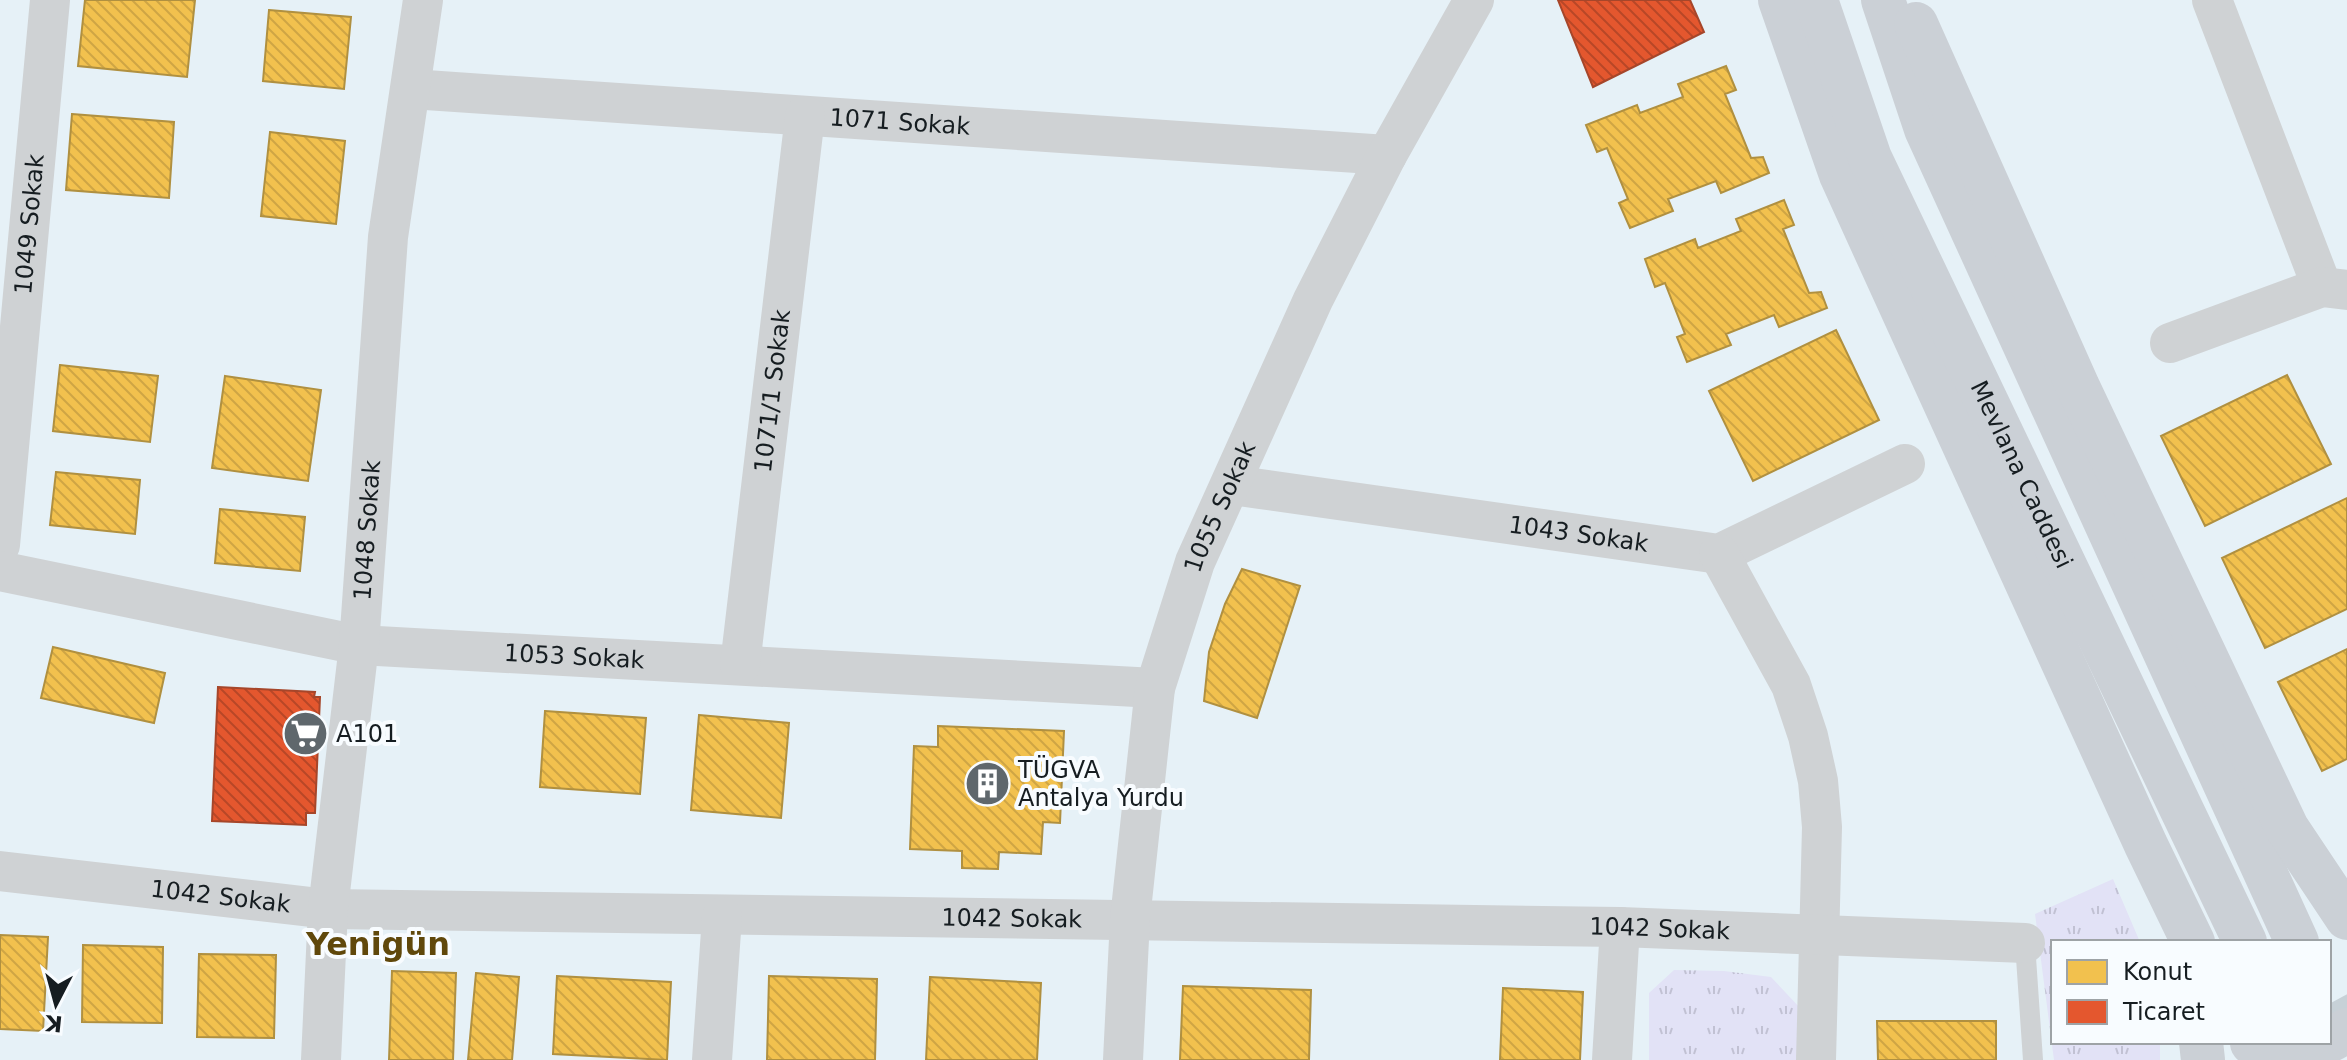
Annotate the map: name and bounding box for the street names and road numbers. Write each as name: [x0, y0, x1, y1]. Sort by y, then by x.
street label: 1071 Sokak: [829, 103, 971, 141]
street label: 1049 Sokak: [9, 153, 50, 296]
street label: 1071/1 Sokak: [749, 308, 796, 474]
street label: Mevlana Caddesi: [1965, 376, 2078, 573]
street label: 1055 Sokak: [1179, 437, 1261, 576]
street label: 1048 Sokak: [348, 459, 386, 601]
street label: 1043 Sokak: [1507, 510, 1650, 558]
street label: 1053 Sokak: [503, 639, 645, 674]
street label: 1042 Sokak: [149, 875, 292, 919]
street label: 1042 Sokak: [941, 904, 1082, 934]
street label: 1042 Sokak: [1589, 913, 1731, 945]

